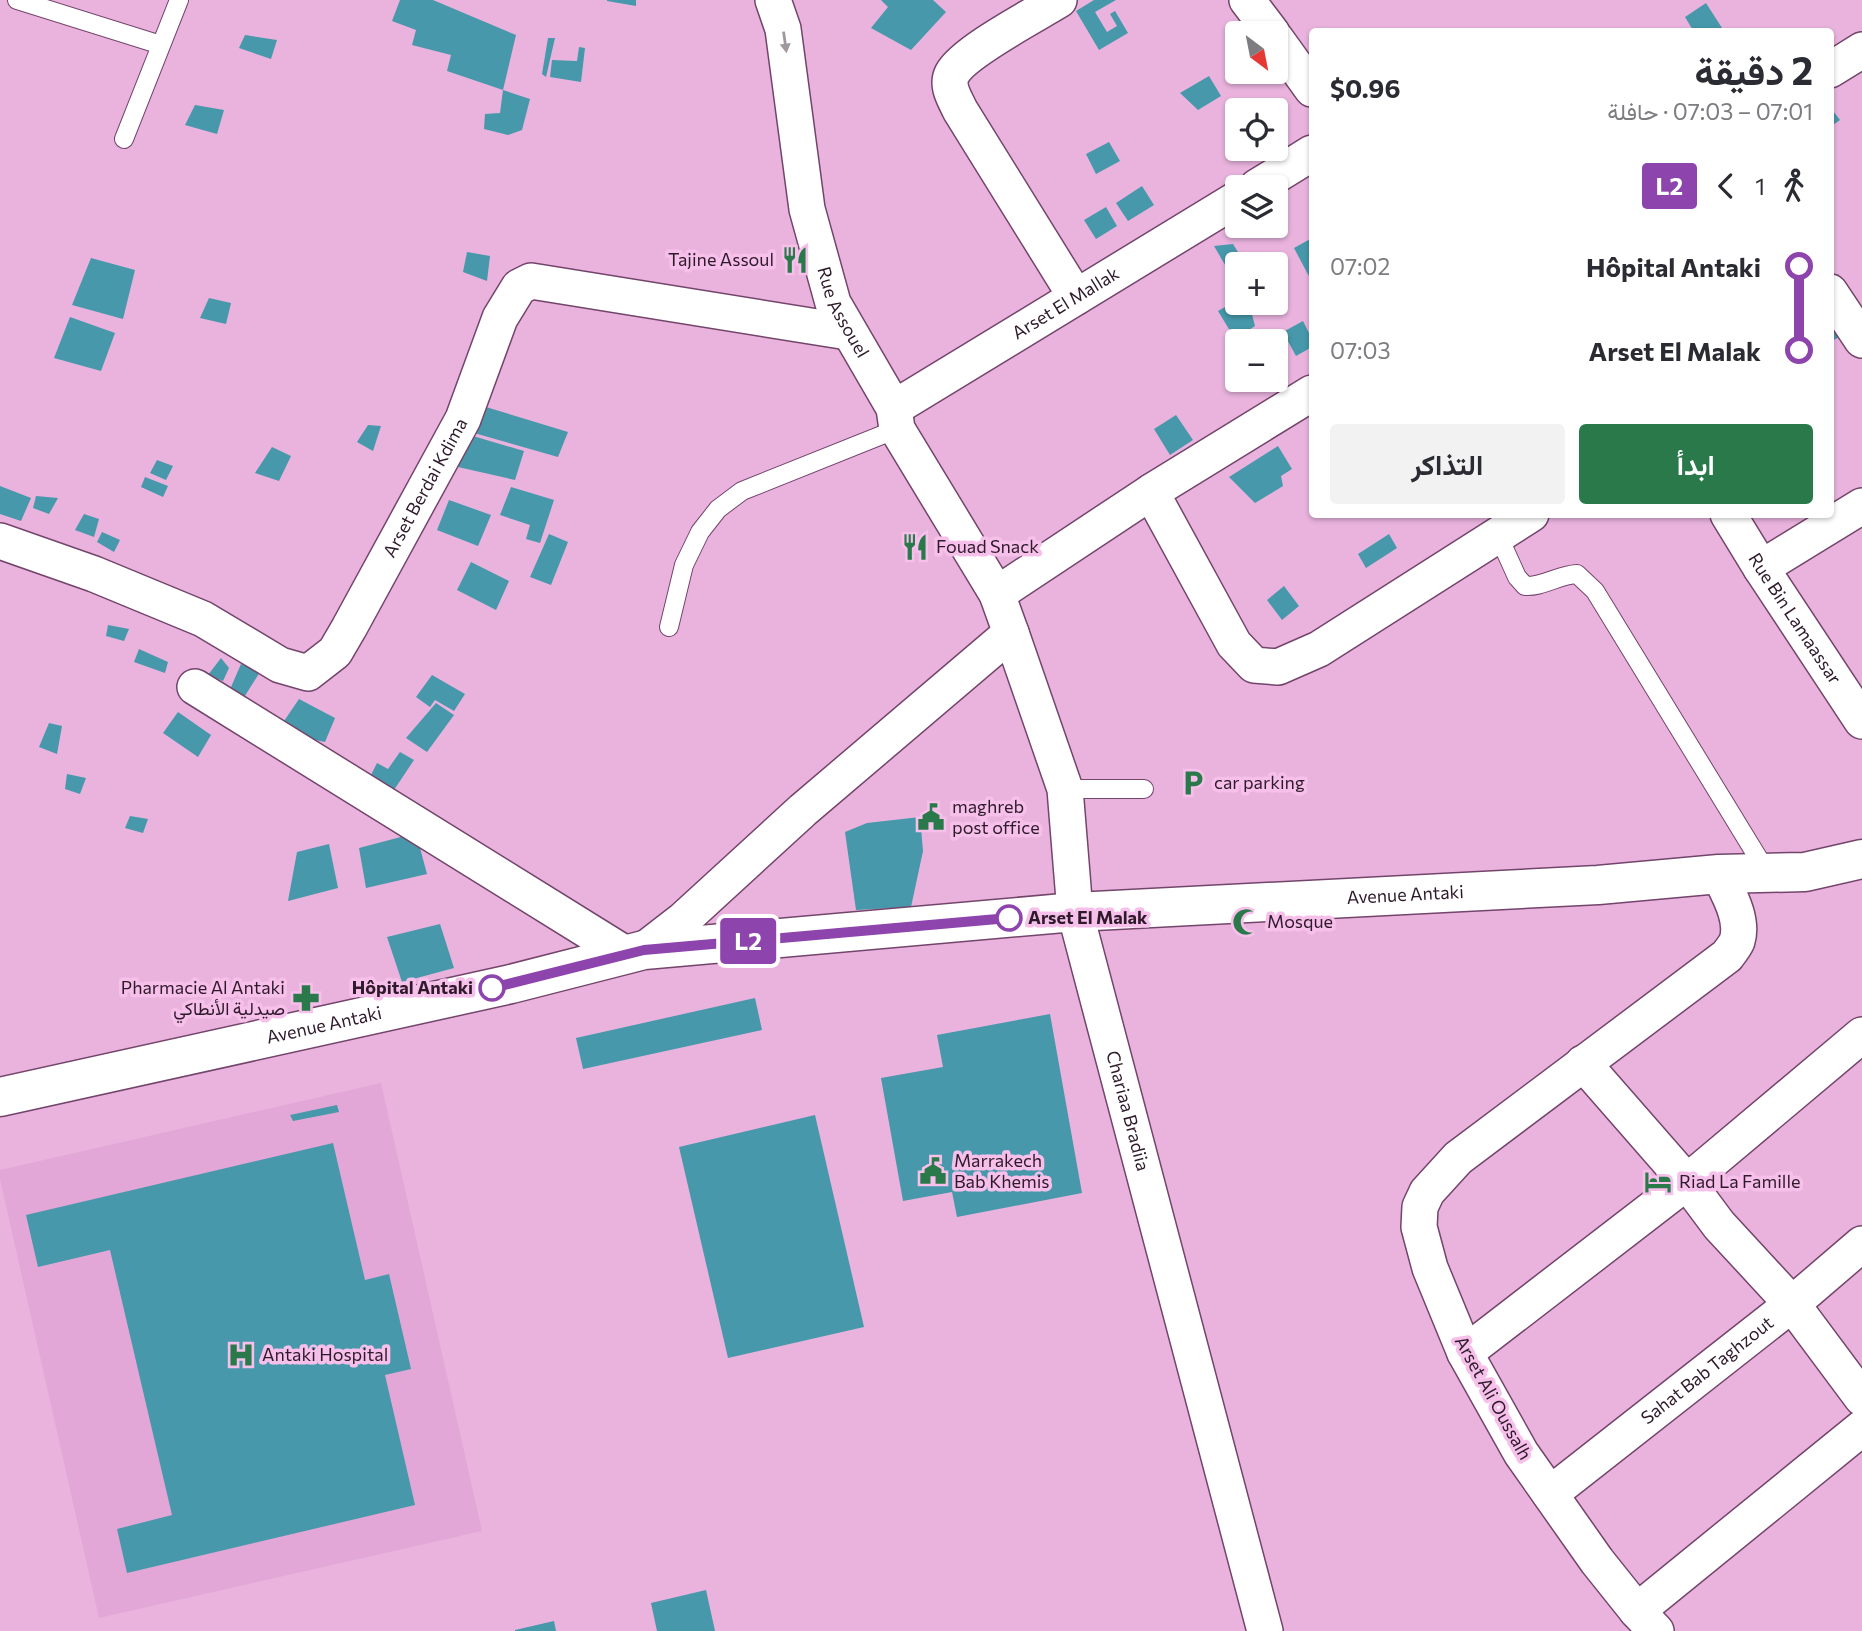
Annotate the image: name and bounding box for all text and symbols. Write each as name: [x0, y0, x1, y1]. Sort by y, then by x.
north arrow: [1225, 21, 1288, 84]
map controls: [1225, 21, 1288, 392]
one-way arrow: [780, 31, 791, 53]
text: 2 دقيقة: [1695, 46, 1813, 93]
text: $0.96: [1330, 72, 1400, 103]
text: 07:01 – 07:03 · حافلة: [1607, 97, 1813, 125]
button: locate: [1225, 98, 1288, 161]
icon: back: [1707, 167, 1745, 205]
icon: walk: [1775, 167, 1813, 205]
text: L2: [1656, 171, 1683, 200]
text: 1: [1755, 172, 1765, 200]
button: layers: [1225, 175, 1288, 238]
restaurant icon: Tajine Assoul: [780, 245, 810, 275]
place label: Tajine Assoul: [668, 248, 774, 270]
text: Hôpital Antaki: [1586, 251, 1761, 282]
button: +: [1225, 252, 1288, 315]
text: 07:02: [1330, 252, 1390, 280]
street label: Arset El Mallak: [1008, 261, 1123, 344]
street label: Rue Assouel: [813, 264, 874, 361]
button: −: [1225, 329, 1288, 392]
text: Arset El Malak: [1589, 335, 1761, 366]
text: 07:03: [1330, 336, 1391, 364]
street label: Arset Berdai Kdima: [378, 414, 471, 561]
button: التذاكر: [1330, 424, 1565, 504]
button: ابدأ: [1579, 424, 1813, 504]
restaurant icon: Fouad Snack: [900, 532, 930, 562]
place label: Fouad Snack: [936, 535, 1039, 557]
street label: Rue Bin Lamaassar: [1744, 549, 1846, 688]
parking icon: car parking: [1178, 768, 1208, 798]
place label: car parking: [1214, 771, 1305, 793]
place label: maghreb post office: [952, 795, 1040, 838]
public building icon: maghreb post office: [916, 802, 946, 832]
street label: Avenue Antaki: [1346, 880, 1464, 908]
marker: Arset El Malak: [996, 905, 1022, 931]
place label: Arset El Malak: [1028, 906, 1148, 928]
mosque icon: Mosque: [1231, 907, 1261, 937]
place label: Mosque: [1267, 910, 1333, 932]
line badge: L2: [716, 918, 780, 964]
text: L2: [734, 926, 762, 955]
marker: Hôpital Antaki: [479, 975, 505, 1001]
place label: Pharmacie Al Antaki صيدلية الأنطاكي: [121, 976, 285, 1024]
place label: Hôpital Antaki: [352, 976, 473, 998]
pharmacy icon: Pharmacie Al Antaki صيدلية الأنطاكي: [291, 983, 321, 1013]
street label: Avenue Antaki: [264, 1001, 384, 1048]
street label: Chariaa Bradiia: [1102, 1048, 1155, 1173]
place label: Marrakech Bab Khemis: [954, 1149, 1050, 1192]
public building icon: Marrakech Bab Khemis: [918, 1156, 948, 1186]
hotel icon: Riad La Famille: [1643, 1167, 1673, 1197]
place label: Riad La Famille: [1679, 1170, 1800, 1192]
street label: Sahat Bab Taghzout: [1636, 1311, 1777, 1428]
street label: Arset Ali Oussalh: [1451, 1332, 1537, 1463]
hospital icon: Antaki Hospital: [226, 1340, 256, 1370]
place label: Antaki Hospital: [262, 1343, 388, 1365]

